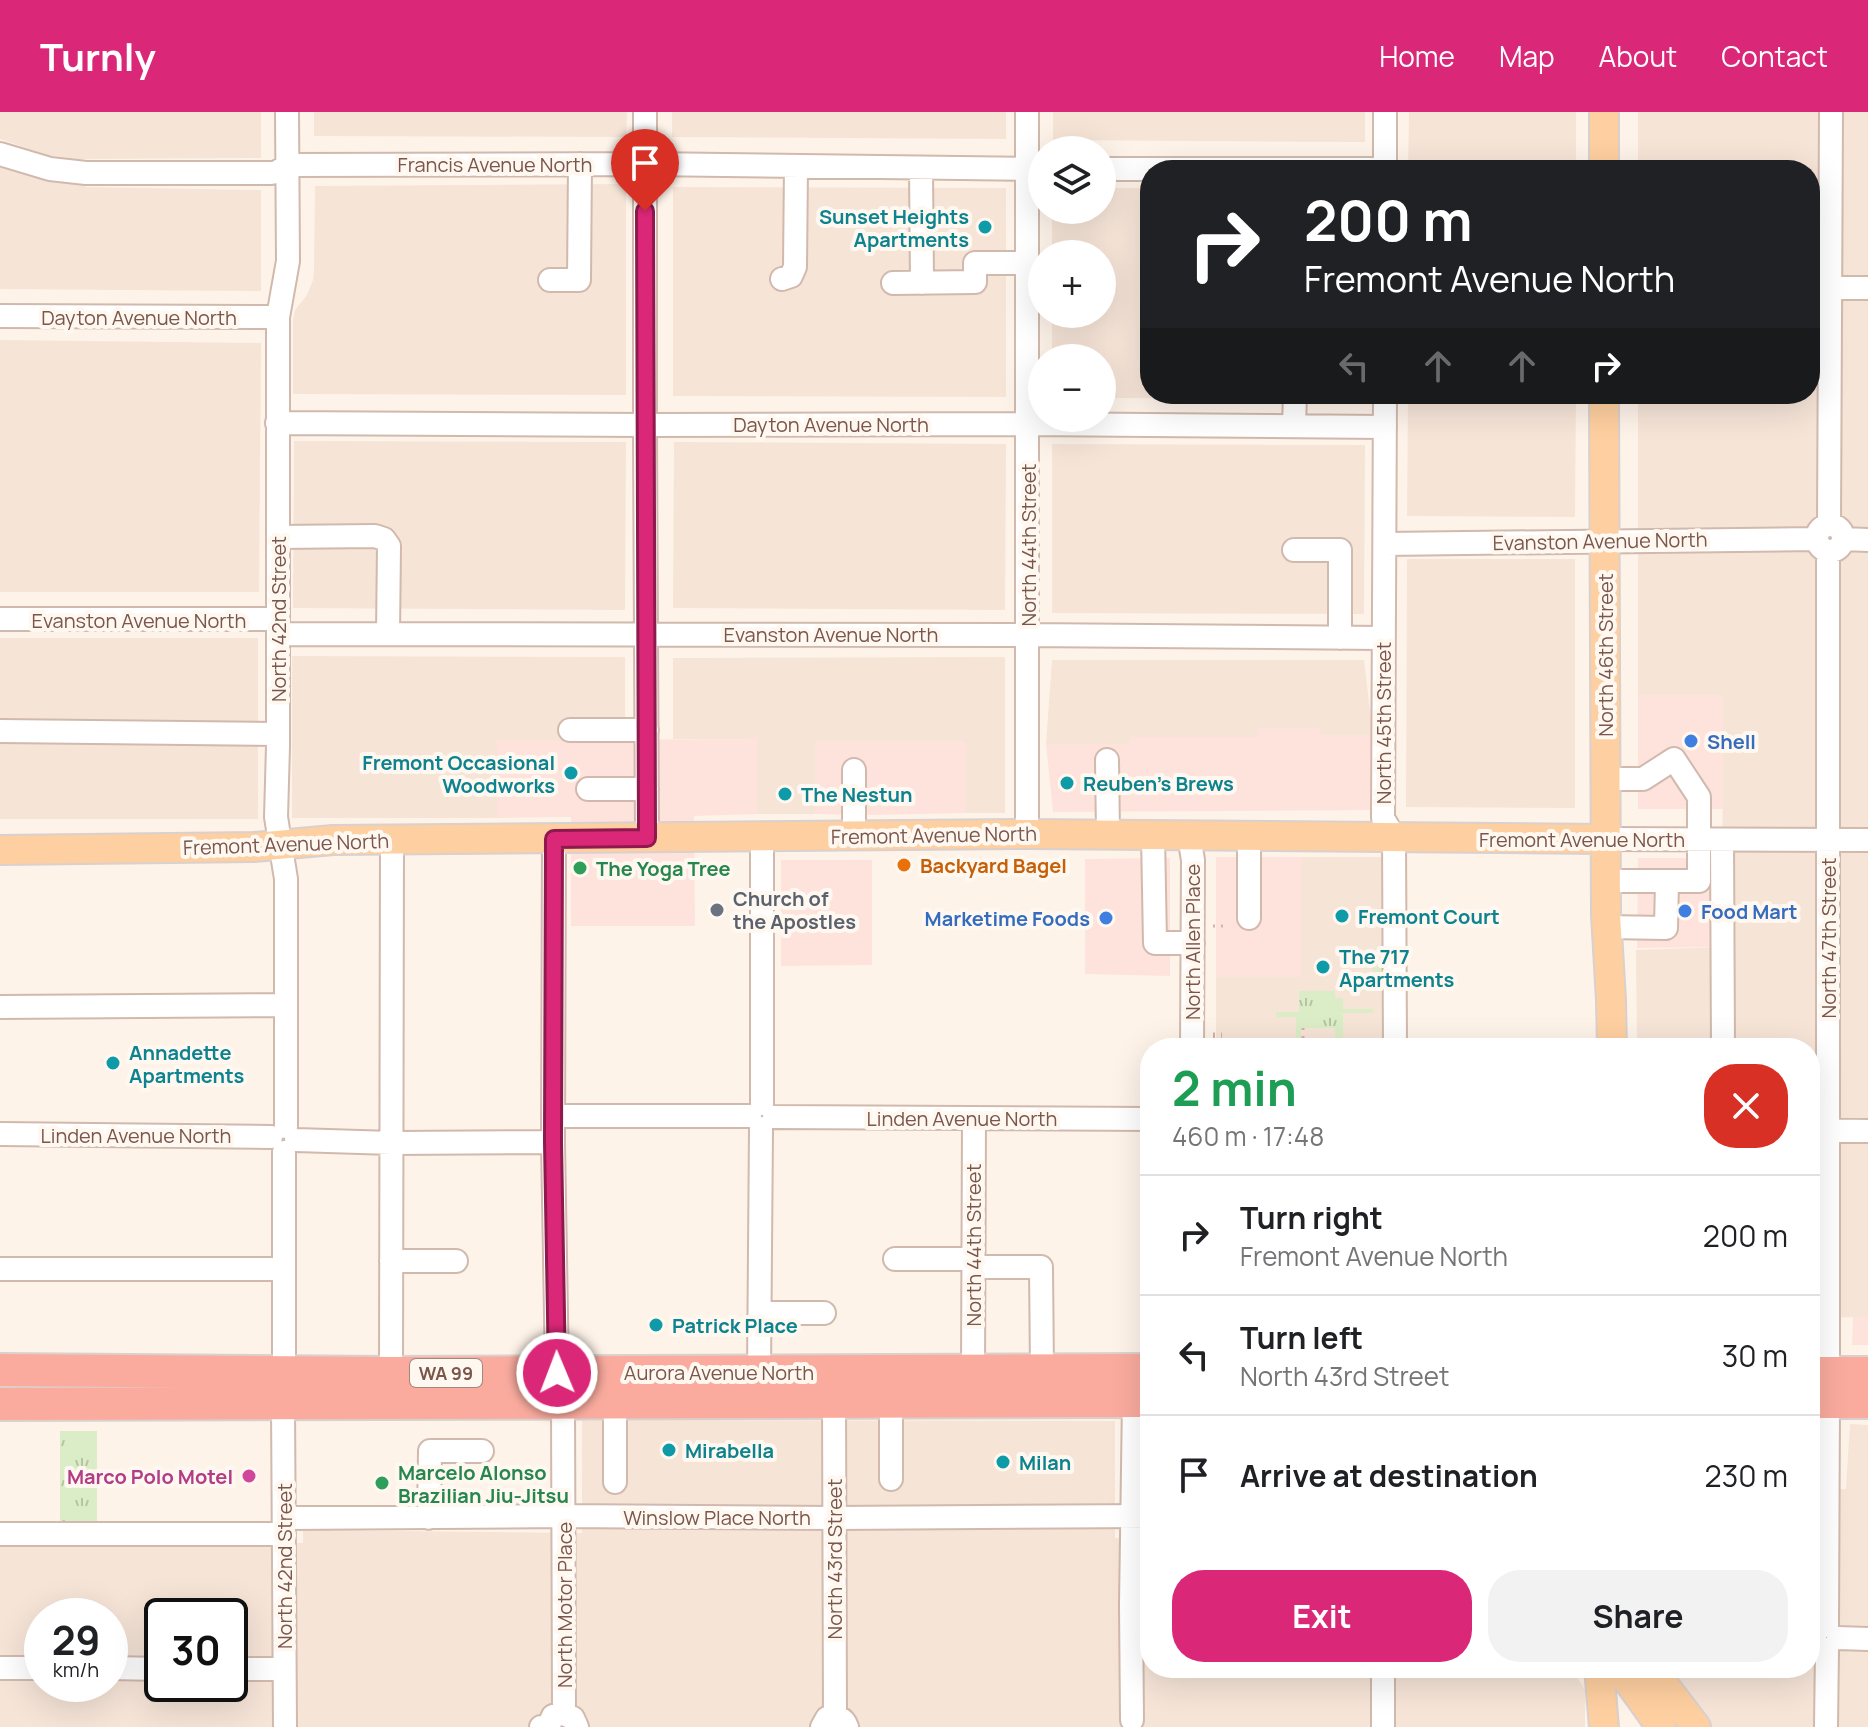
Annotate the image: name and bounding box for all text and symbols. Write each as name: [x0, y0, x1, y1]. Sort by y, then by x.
text: Turnly: [40, 30, 156, 82]
text: Home: [1379, 37, 1455, 75]
text: Map: [1499, 37, 1555, 75]
text: About: [1599, 37, 1677, 75]
text: Contact: [1721, 37, 1828, 75]
pin: [611, 129, 679, 211]
map controls: [1028, 136, 1116, 432]
button: layers: [1028, 136, 1116, 224]
icon: arrive: [623, 141, 667, 185]
street label: Francis Avenue North: [398, 151, 592, 178]
text: 200 m: [1304, 181, 1473, 258]
icon: right: [1172, 192, 1276, 296]
place label: Sunset Heights Apartments: [819, 203, 969, 253]
marker: Sunset Heights Apartments: [976, 218, 994, 236]
button: +: [1028, 240, 1116, 328]
text: Fremont Avenue North: [1304, 254, 1675, 303]
street label: Dayton Avenue North: [41, 304, 237, 331]
button: −: [1028, 344, 1116, 432]
icon: left: [1332, 344, 1376, 388]
icon: ahead: [1416, 344, 1460, 388]
icon: ahead: [1500, 344, 1544, 388]
icon: right: [1584, 344, 1628, 388]
street label: Dayton Avenue North: [733, 411, 929, 438]
street label: North 44th Street: [1015, 463, 1042, 627]
street label: Evanston Avenue North: [1492, 526, 1708, 556]
street label: North 42nd Street: [265, 536, 292, 702]
street label: North 46th Street: [1592, 573, 1619, 737]
street label: Evanston Avenue North: [32, 607, 246, 634]
street label: Evanston Avenue North: [724, 621, 938, 648]
street label: North 45th Street: [1370, 642, 1397, 804]
place label: Shell: [1707, 728, 1756, 755]
marker: Shell: [1682, 732, 1700, 750]
place label: Fremont Occasional Woodworks: [362, 749, 555, 799]
marker: Fremont Occasional Woodworks: [562, 764, 580, 782]
place label: Reuben’s Brews: [1083, 770, 1234, 797]
marker: Reuben’s Brews: [1058, 774, 1076, 792]
place label: The Nestun: [801, 781, 913, 808]
marker: The Nestun: [776, 785, 794, 803]
street label: Fremont Avenue North: [831, 820, 1037, 850]
street label: Fremont Avenue North: [1479, 826, 1685, 853]
street label: Fremont Avenue North: [182, 827, 390, 861]
place label: Backyard Bagel: [920, 852, 1067, 879]
place label: The Yoga Tree: [596, 855, 731, 882]
marker: Backyard Bagel: [895, 856, 913, 874]
street label: North 47th Street: [1815, 857, 1842, 1019]
marker: The Yoga Tree: [571, 859, 589, 877]
street label: North Allen Place: [1179, 864, 1206, 1020]
place label: Church of the Apostles: [733, 885, 856, 935]
place label: Food Mart: [1701, 898, 1798, 925]
marker: Church of the Apostles: [708, 901, 726, 919]
marker: Food Mart: [1676, 902, 1694, 920]
place label: Fremont Court: [1358, 903, 1500, 930]
place label: Marketime Foods: [925, 905, 1090, 932]
marker: Fremont Court: [1333, 907, 1351, 925]
marker: Marketime Foods: [1097, 909, 1115, 927]
place label: The 717 Apartments: [1339, 943, 1455, 993]
marker: The 717 Apartments: [1314, 958, 1332, 976]
place label: Annadette Apartments: [129, 1039, 245, 1089]
marker: Annadette Apartments: [104, 1054, 122, 1072]
text: 2 min: [1172, 1055, 1297, 1120]
button: close: [1704, 1064, 1788, 1148]
street label: Linden Avenue North: [867, 1105, 1057, 1132]
text: 460 m · 17:48: [1172, 1118, 1324, 1154]
street label: Linden Avenue North: [41, 1122, 231, 1149]
street label: North 44th Street: [960, 1163, 987, 1327]
text: Turn right: [1240, 1197, 1383, 1238]
icon: right: [1172, 1213, 1216, 1257]
text: 200 m: [1703, 1215, 1788, 1256]
text: Fremont Avenue North: [1240, 1238, 1508, 1274]
place label: Patrick Place: [672, 1312, 798, 1339]
marker: Patrick Place: [647, 1316, 665, 1334]
text: Turn left: [1240, 1317, 1363, 1358]
position arrow: [515, 1331, 599, 1415]
icon: left: [1172, 1333, 1216, 1377]
text: 30 m: [1722, 1335, 1788, 1376]
text: North 43rd Street: [1240, 1358, 1449, 1394]
road number: WA 99: [410, 1359, 482, 1387]
street label: Aurora Avenue North: [624, 1359, 814, 1386]
place label: Mirabella: [685, 1437, 774, 1464]
marker: Mirabella: [660, 1441, 678, 1459]
place label: Milan: [1019, 1449, 1071, 1476]
marker: Milan: [994, 1453, 1012, 1471]
icon: arrive: [1172, 1453, 1216, 1497]
text: Arrive at destination: [1240, 1455, 1538, 1496]
text: 230 m: [1705, 1455, 1788, 1496]
place label: Marcelo Alonso Brazilian Jiu-Jitsu: [398, 1459, 569, 1509]
place label: Marco Polo Motel: [67, 1463, 233, 1490]
marker: Marco Polo Motel: [240, 1467, 258, 1485]
marker: Marcelo Alonso Brazilian Jiu-Jitsu: [373, 1474, 391, 1492]
street label: North 43rd Street: [821, 1478, 848, 1640]
street label: North 42nd Street: [271, 1483, 298, 1649]
street label: Winslow Place North: [623, 1504, 811, 1531]
street label: North Motor Place: [551, 1522, 578, 1688]
button: Exit: [1172, 1570, 1472, 1662]
button: Share: [1488, 1570, 1788, 1662]
speed limit sign: 30: [144, 1598, 248, 1702]
text: 29: [52, 1612, 100, 1667]
text: km/h: [53, 1656, 99, 1683]

